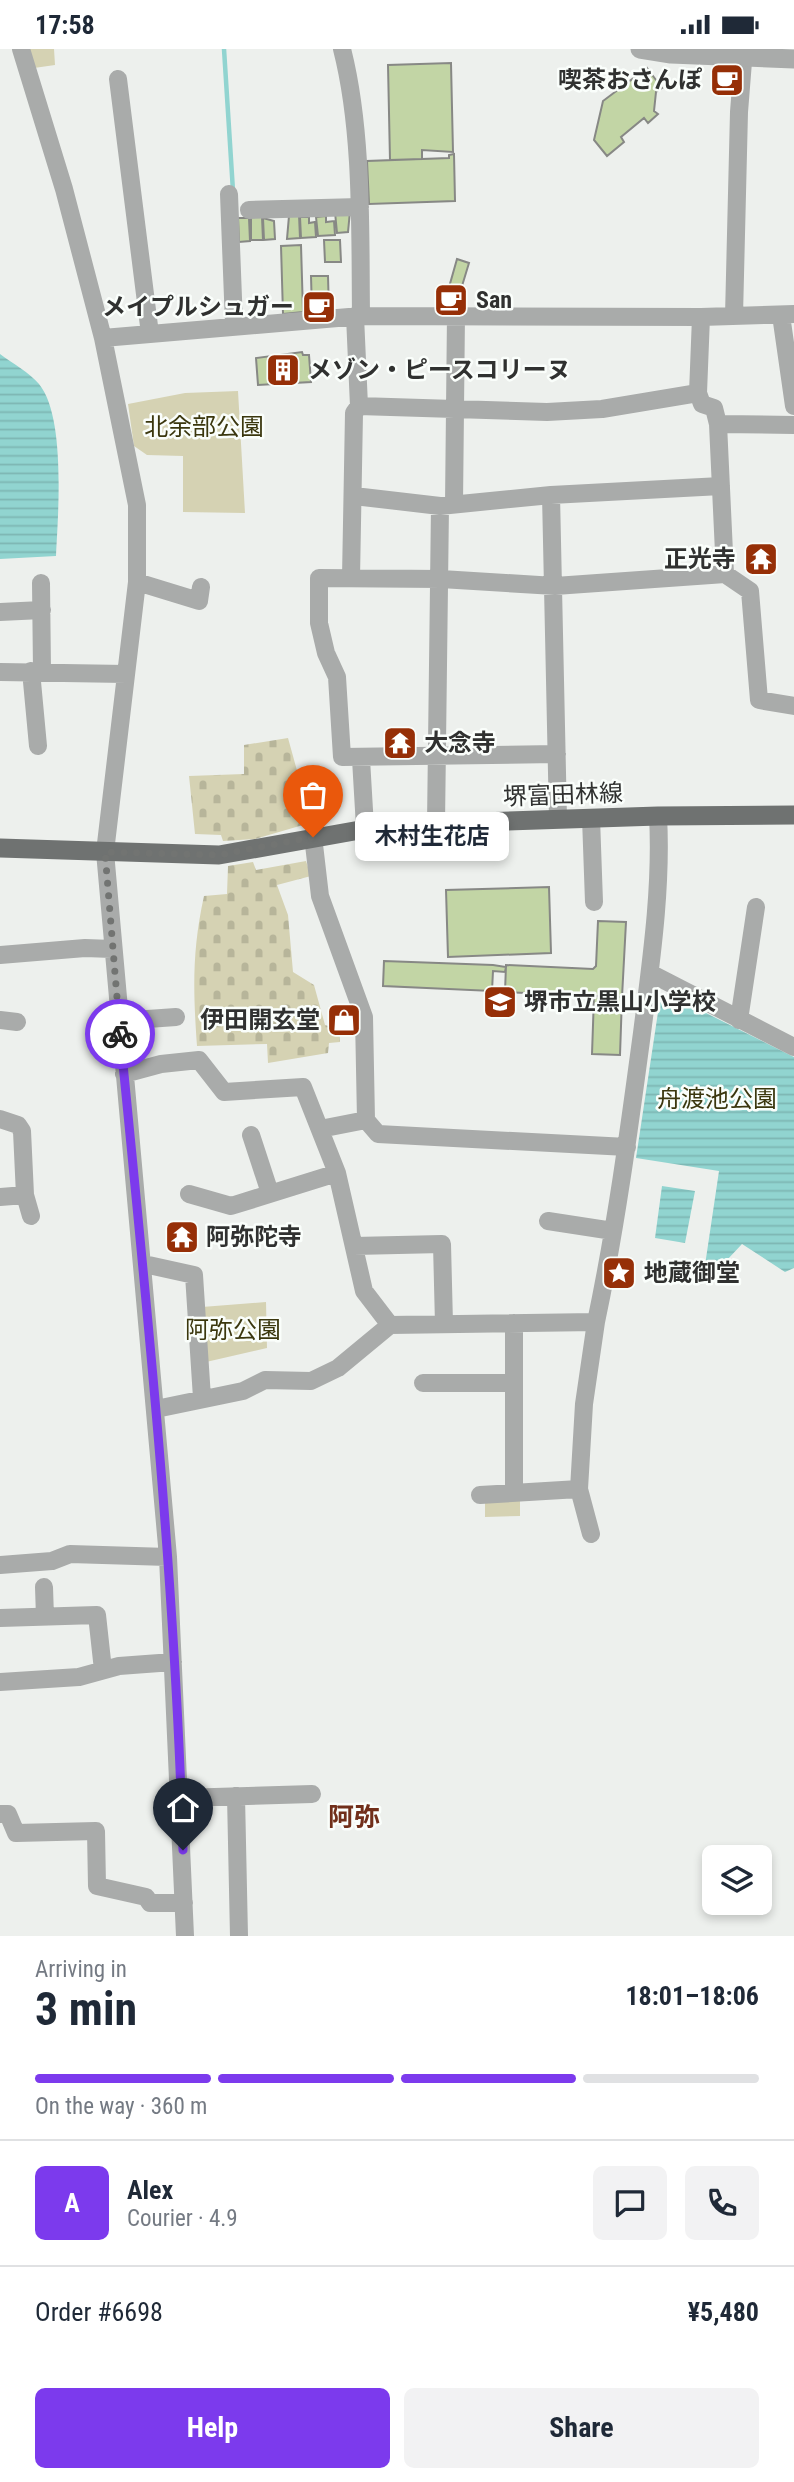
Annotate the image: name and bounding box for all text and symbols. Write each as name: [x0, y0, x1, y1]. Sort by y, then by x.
text: 17:58: [35, 10, 95, 40]
cafe icon: 喫茶おさんぽ: [708, 61, 746, 99]
place label: 喫茶おさんぽ: [558, 66, 703, 94]
cafe icon: San: [432, 281, 470, 319]
place label: San: [476, 286, 512, 314]
cafe icon: メイプルシュガー: [300, 288, 338, 326]
place label: メイプルシュガー: [102, 293, 294, 321]
building icon: メゾン・ピースコリーヌ: [264, 351, 302, 389]
place label: メゾン・ピースコリーヌ: [308, 356, 571, 384]
park label: 北余部公園: [144, 413, 264, 441]
temple icon: 正光寺: [742, 540, 780, 578]
place label: 正光寺: [664, 545, 736, 573]
temple icon: 大念寺: [381, 724, 419, 762]
place label: 大念寺: [424, 729, 496, 757]
pin: [283, 765, 343, 837]
icon: bag: [294, 776, 332, 814]
street label: 堺富田林線: [503, 779, 623, 811]
callout: 木村生花店: [355, 813, 509, 861]
text: 木村生花店: [375, 823, 490, 850]
school or university icon: 堺市立黒山小学校: [481, 983, 519, 1021]
place label: 堺市立黒山小学校: [524, 988, 716, 1016]
courier: [85, 999, 155, 1069]
shop icon: 伊田開玄堂: [325, 1001, 363, 1039]
place label: 伊田開玄堂: [200, 1006, 320, 1034]
icon: bike: [101, 1015, 139, 1053]
park label: 舟渡池公園: [657, 1085, 777, 1113]
temple icon: 阿弥陀寺: [163, 1218, 201, 1256]
place label: 阿弥陀寺: [206, 1223, 302, 1251]
place icon: 地蔵御堂: [600, 1254, 638, 1292]
place label: 地蔵御堂: [644, 1259, 740, 1287]
park label: 阿弥公園: [185, 1316, 281, 1344]
pin: [153, 1778, 213, 1850]
icon: home: [164, 1789, 202, 1827]
district label: 阿弥: [328, 1802, 380, 1832]
map controls: [702, 1845, 772, 1915]
button: layers: [702, 1845, 772, 1915]
text: Arriving in: [35, 1956, 127, 1983]
text: 18:01–18:06: [625, 1981, 759, 2011]
text: 3 min: [35, 1982, 137, 2036]
text: On the way · 360 m: [35, 2093, 207, 2120]
button: chat: [593, 2166, 667, 2240]
button: phone: [685, 2166, 759, 2240]
text: Alex: [127, 2175, 173, 2205]
text: A: [64, 2188, 80, 2218]
text: Courier · 4.9: [127, 2205, 238, 2232]
text: Order #6698: [35, 2297, 163, 2327]
text: ¥5,480: [688, 2297, 759, 2327]
button: Help: [35, 2388, 390, 2468]
button: Share: [404, 2388, 759, 2468]

